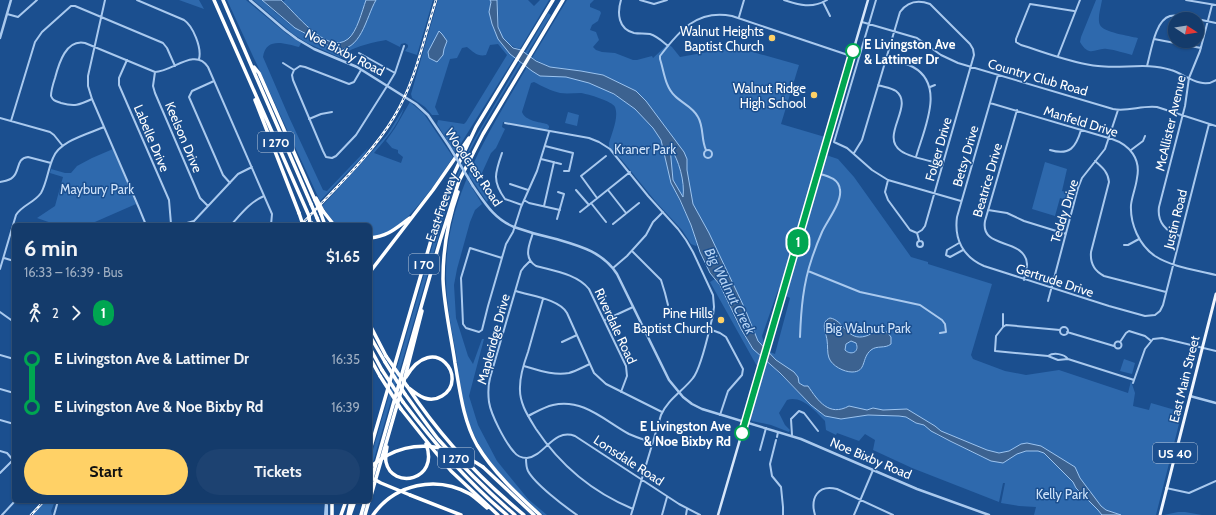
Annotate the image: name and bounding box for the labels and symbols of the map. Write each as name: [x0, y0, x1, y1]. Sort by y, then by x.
north arrow: [1168, 12, 1204, 48]
place label: Walnut Heights Baptist Church: [680, 23, 765, 54]
street label: Noe Bixby Road: [303, 25, 387, 79]
marker: Walnut Heights Baptist Church: [767, 33, 777, 43]
place label: E Livingston Ave & Lattimer Dr: [864, 36, 956, 67]
marker: E Livingston Ave & Lattimer Dr: [845, 43, 861, 59]
street label: Country Club Road: [986, 55, 1090, 99]
street label: McAllister Avenue: [1151, 73, 1189, 172]
place label: Walnut Ridge High School: [733, 80, 806, 111]
marker: Walnut Ridge High School: [809, 90, 819, 100]
street label: Keelson Drive: [162, 99, 206, 175]
street label: Labelle Drive: [131, 102, 173, 174]
street label: Manfeld Drive: [1042, 102, 1121, 140]
street label: Folger Drive: [921, 115, 955, 183]
street label: Betsy Drive: [949, 123, 981, 188]
street label: Woodcrest Road: [442, 125, 506, 209]
road number: I 270: [258, 132, 294, 152]
park label: Kraner Park: [614, 141, 676, 157]
street label: Beatrice Drive: [969, 141, 1005, 219]
street label: East Freeway: [422, 170, 460, 243]
street label: Teddy Drive: [1047, 177, 1081, 245]
park label: Maybury Park: [60, 181, 134, 197]
street label: Justin Road: [1160, 188, 1190, 251]
line badge: 1: [785, 229, 811, 255]
water label: Big Walnut Creek: [700, 245, 760, 338]
road number: I 70: [409, 254, 439, 274]
street label: Gertrude Drive: [1014, 260, 1096, 300]
street label: Riverdale Road: [592, 286, 640, 366]
street label: Mapleridge Drive: [473, 292, 513, 386]
place label: Pine Hills Baptist Church: [633, 305, 714, 336]
marker: Pine Hills Baptist Church: [716, 315, 726, 325]
park label: Big Walnut Park: [825, 320, 911, 336]
street label: East Main Street: [1165, 333, 1203, 424]
place label: E Livingston Ave & Noe Bixby Rd: [640, 418, 731, 449]
marker: E Livingston Ave & Noe Bixby Rd: [734, 425, 750, 441]
street label: Lonsdale Road: [591, 431, 667, 489]
street label: Noe Bixby Road: [828, 434, 914, 482]
road number: US 40: [1153, 443, 1197, 463]
road number: I 270: [438, 448, 474, 468]
park label: Kelly Park: [1036, 486, 1088, 502]

